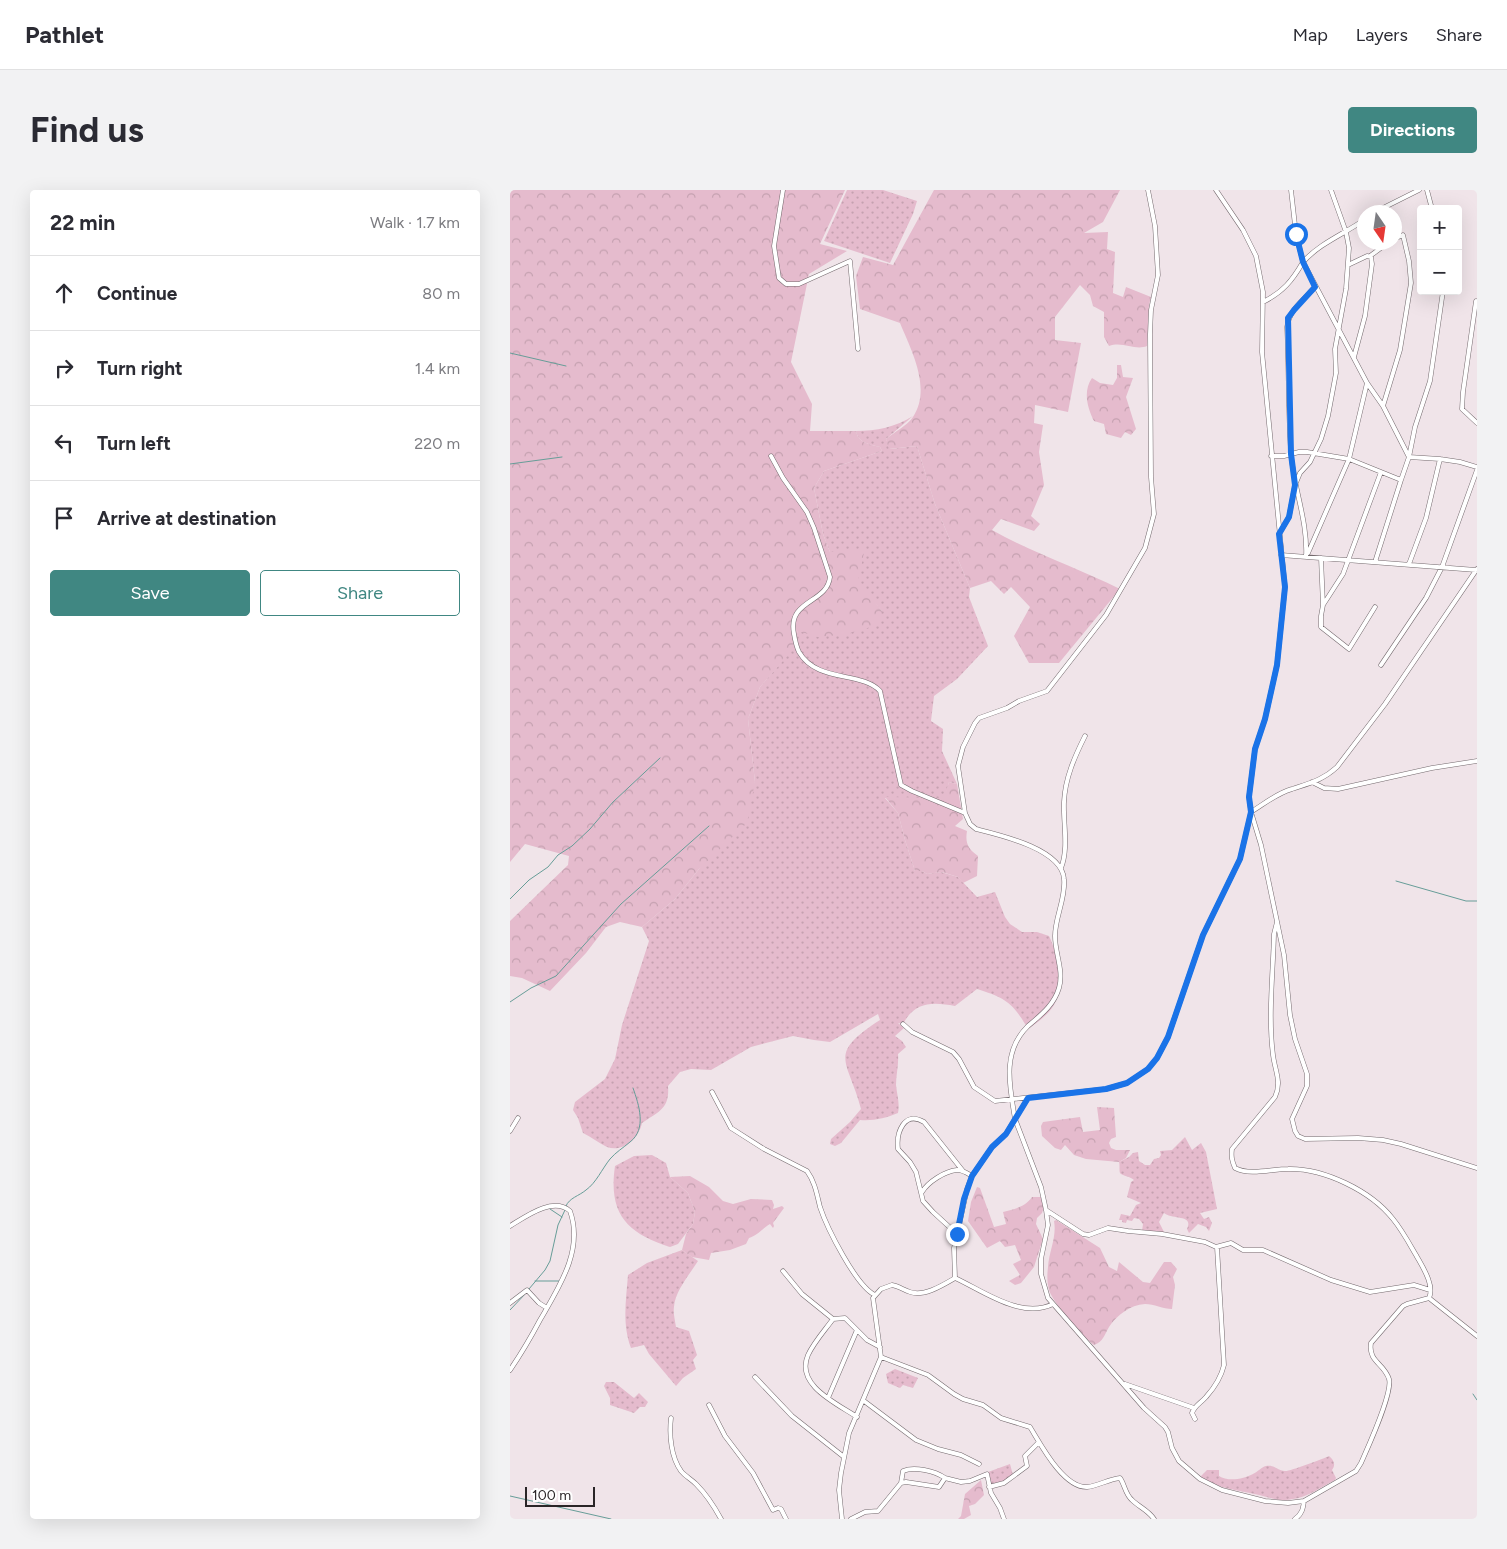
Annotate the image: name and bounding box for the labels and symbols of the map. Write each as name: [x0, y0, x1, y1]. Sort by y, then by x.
north arrow: [1357, 205, 1402, 250]
route start: [1285, 223, 1308, 246]
route end: [946, 1223, 969, 1246]
scale bar: [525, 1484, 595, 1507]

